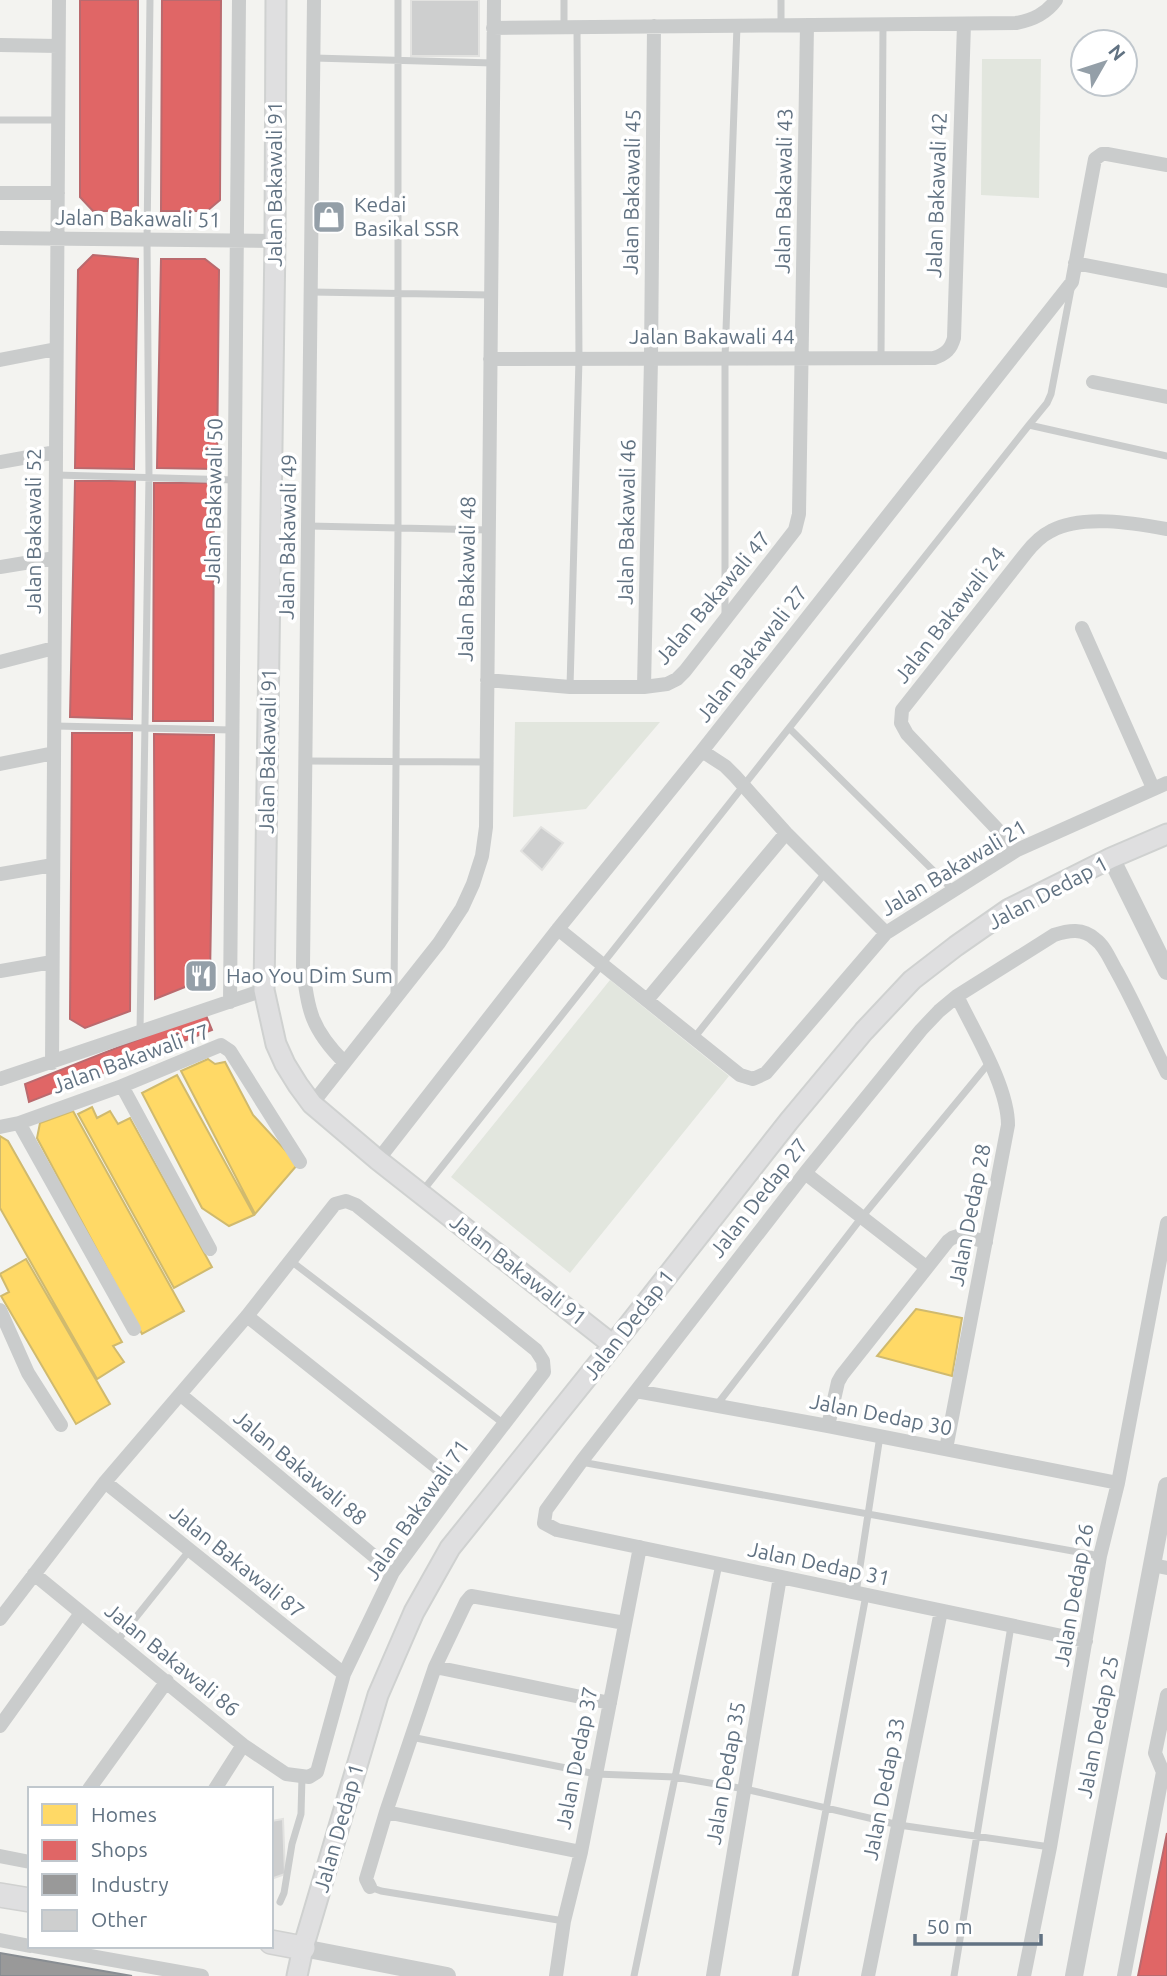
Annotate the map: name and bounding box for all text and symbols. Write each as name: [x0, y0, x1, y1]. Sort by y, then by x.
north arrow: [1069, 28, 1139, 98]
text: N: [1104, 40, 1130, 65]
street label: Jalan Bakawali 91: [262, 101, 286, 267]
street label: Jalan Bakawali 43: [770, 108, 796, 274]
street label: Jalan Bakawali 45: [618, 109, 644, 275]
street label: Jalan Bakawali 42: [921, 112, 951, 278]
place label: Kedai Basikal SSR: [354, 192, 459, 240]
shop icon: Kedai Basikal SSR: [310, 198, 348, 236]
street label: Jalan Bakawali 51: [55, 205, 221, 231]
street label: Jalan Bakawali 44: [629, 324, 795, 348]
street label: Jalan Bakawali 50: [200, 418, 226, 584]
street label: Jalan Bakawali 46: [613, 439, 639, 605]
street label: Jalan Bakawali 52: [21, 448, 45, 614]
street label: Jalan Bakawali 49: [274, 454, 300, 620]
street label: Jalan Bakawali 48: [453, 496, 479, 662]
street label: Jalan Bakawali 47: [650, 526, 775, 669]
street label: Jalan Bakawali 24: [889, 542, 1010, 687]
street label: Jalan Bakawali 27: [691, 581, 812, 726]
street label: Jalan Bakawali 91: [254, 668, 280, 834]
street label: Jalan Bakawali 21: [876, 814, 1031, 920]
street label: Jalan Dedap 1: [983, 850, 1112, 934]
restaurant icon: Hao You Dim Sum: [182, 957, 220, 995]
place label: Hao You Dim Sum: [226, 963, 393, 987]
street label: Jalan Bakawali 77: [49, 1018, 213, 1098]
street label: Jalan Dedap 27: [704, 1133, 812, 1262]
street label: Jalan Dedap 28: [943, 1142, 995, 1288]
street label: Jalan Bakawali 91: [446, 1209, 591, 1330]
street label: Jalan Dedap 1: [578, 1265, 679, 1384]
street label: Jalan Dedap 30: [808, 1388, 954, 1440]
street label: Jalan Bakawali 88: [229, 1405, 372, 1530]
street label: Jalan Bakawali 71: [359, 1435, 474, 1584]
street label: Jalan Bakawali 87: [166, 1500, 310, 1623]
street label: Jalan Dedap 26: [1049, 1522, 1097, 1668]
street label: Jalan Dedap 31: [746, 1536, 892, 1590]
street label: Jalan Bakawali 86: [101, 1598, 245, 1721]
street label: Jalan Dedap 25: [1071, 1654, 1123, 1800]
street label: Jalan Dedap 37: [550, 1685, 602, 1831]
street label: Jalan Dedap 35: [701, 1700, 749, 1846]
street label: Jalan Dedap 33: [857, 1716, 909, 1862]
street label: Jalan Dedap 1: [308, 1761, 368, 1895]
legend: [28, 1787, 273, 1948]
text: Homes: [91, 1802, 157, 1826]
text: Shops: [91, 1837, 148, 1861]
text: Industry: [91, 1872, 169, 1896]
scale bar: [915, 1902, 1041, 1946]
text: Other: [91, 1907, 147, 1931]
text: 50 m: [926, 1914, 973, 1938]

